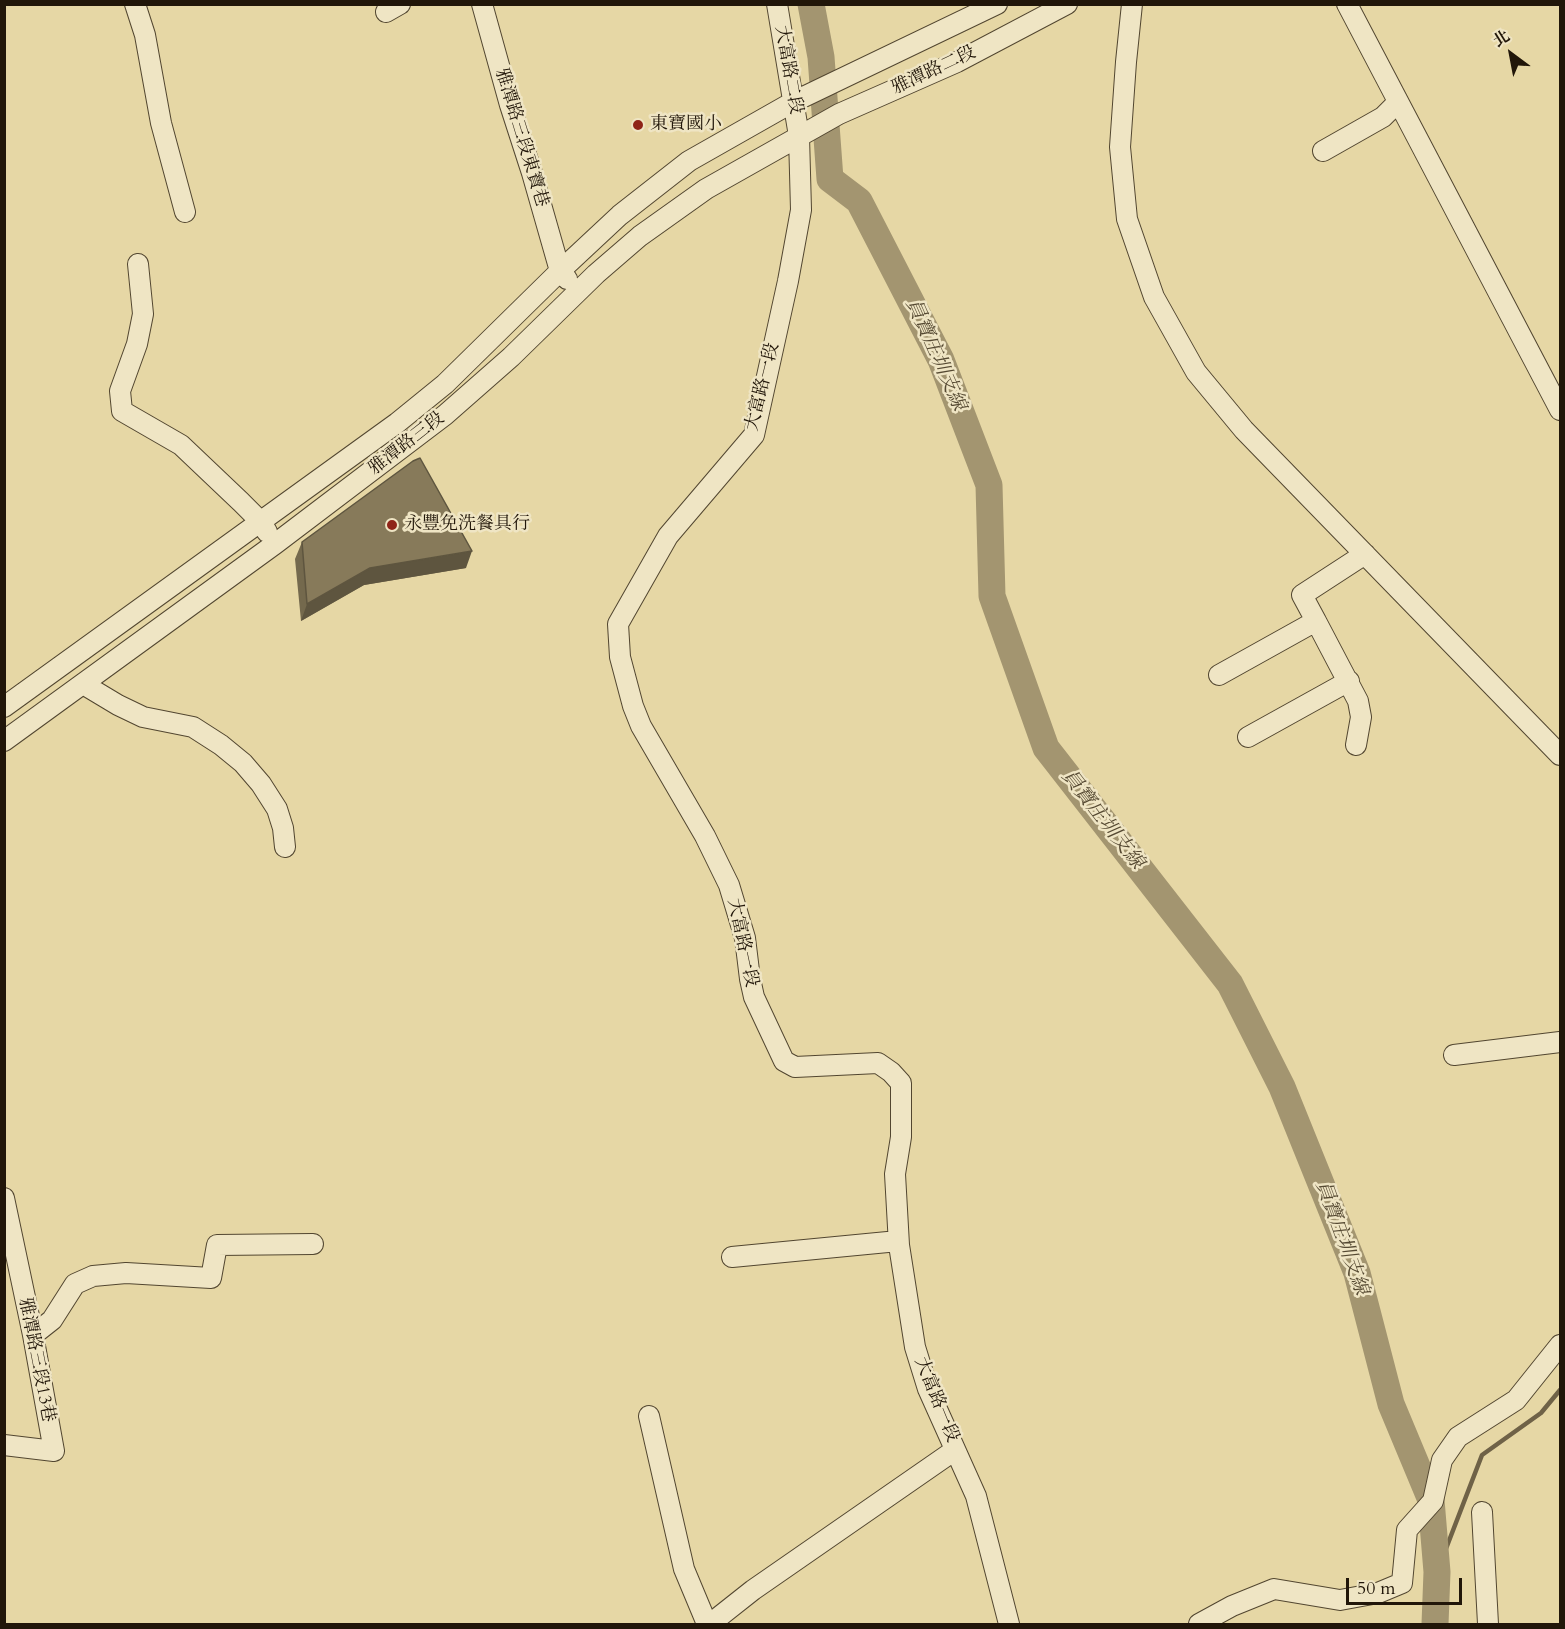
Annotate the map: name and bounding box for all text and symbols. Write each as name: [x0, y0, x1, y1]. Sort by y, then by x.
street label: 大富路二段: [770, 24, 806, 116]
north arrow: [1481, 24, 1541, 84]
text: 北: [1489, 25, 1514, 52]
street label: 雅潭路二段: [889, 42, 979, 100]
street label: 雅潭路三段東寶巷: [490, 66, 552, 210]
place label: 東寶國小: [650, 114, 722, 136]
marker: 東寶國小: [631, 118, 645, 132]
water label: 員寶庄圳支線: [900, 295, 970, 415]
street label: 大富路一段: [742, 341, 784, 433]
street label: 雅潭路三段: [365, 408, 449, 480]
place label: 永豐免洗餐具行: [404, 514, 530, 536]
marker: 永豐免洗餐具行: [385, 518, 399, 532]
water label: 員寶庄圳支線: [1056, 765, 1148, 875]
street label: 大富路一段: [722, 897, 762, 989]
water label: 員寶庄圳支線: [1309, 1178, 1373, 1298]
street label: 雅潭路三段13巷: [13, 1296, 59, 1424]
street label: 大富路一段: [909, 1354, 963, 1446]
scale bar: [1349, 1566, 1464, 1604]
text: 50 m: [1357, 1576, 1396, 1601]

